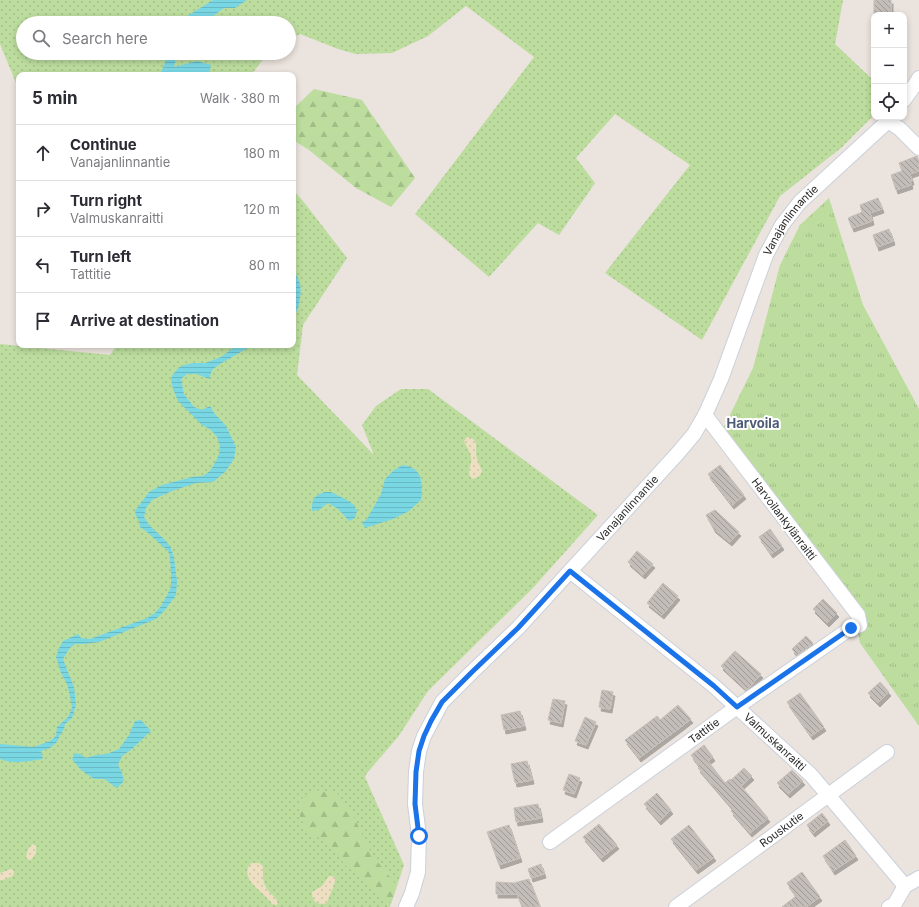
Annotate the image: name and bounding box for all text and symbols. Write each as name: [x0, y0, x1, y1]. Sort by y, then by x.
map controls: [871, 12, 907, 120]
button: +: [871, 12, 907, 48]
search box: [16, 16, 296, 60]
icon: search: [30, 27, 52, 49]
text: Search here: [62, 29, 148, 48]
button: −: [871, 48, 907, 84]
button: locate: [871, 84, 907, 120]
text: 5 min: [32, 88, 78, 108]
text: Walk · 380 m: [200, 90, 280, 106]
text: Continue: [70, 135, 137, 154]
icon: ahead: [32, 142, 54, 164]
text: 180 m: [243, 145, 280, 161]
text: Vanajanlinnantie: [70, 154, 170, 170]
street label: Vanajanlinnantie: [760, 182, 821, 258]
text: Turn right: [70, 191, 142, 210]
icon: right: [32, 198, 54, 220]
text: 120 m: [244, 201, 280, 217]
text: Valmuskanraitti: [70, 210, 164, 226]
text: Turn left: [70, 247, 131, 266]
icon: left: [32, 254, 54, 276]
text: 80 m: [249, 257, 280, 273]
text: Tattitie: [70, 266, 111, 282]
icon: arrive: [32, 310, 54, 332]
text: Arrive at destination: [70, 311, 219, 330]
district label: Harvoila: [727, 415, 779, 431]
street label: Vanajanlinnantie: [594, 472, 661, 544]
street label: Harvoilankylänraitti: [748, 475, 820, 563]
route end: [842, 619, 860, 637]
street label: Valmuskanraitti: [741, 710, 809, 774]
street label: Tattitie: [686, 715, 722, 747]
street label: Rouskutie: [757, 809, 806, 850]
route start: [410, 827, 428, 845]

